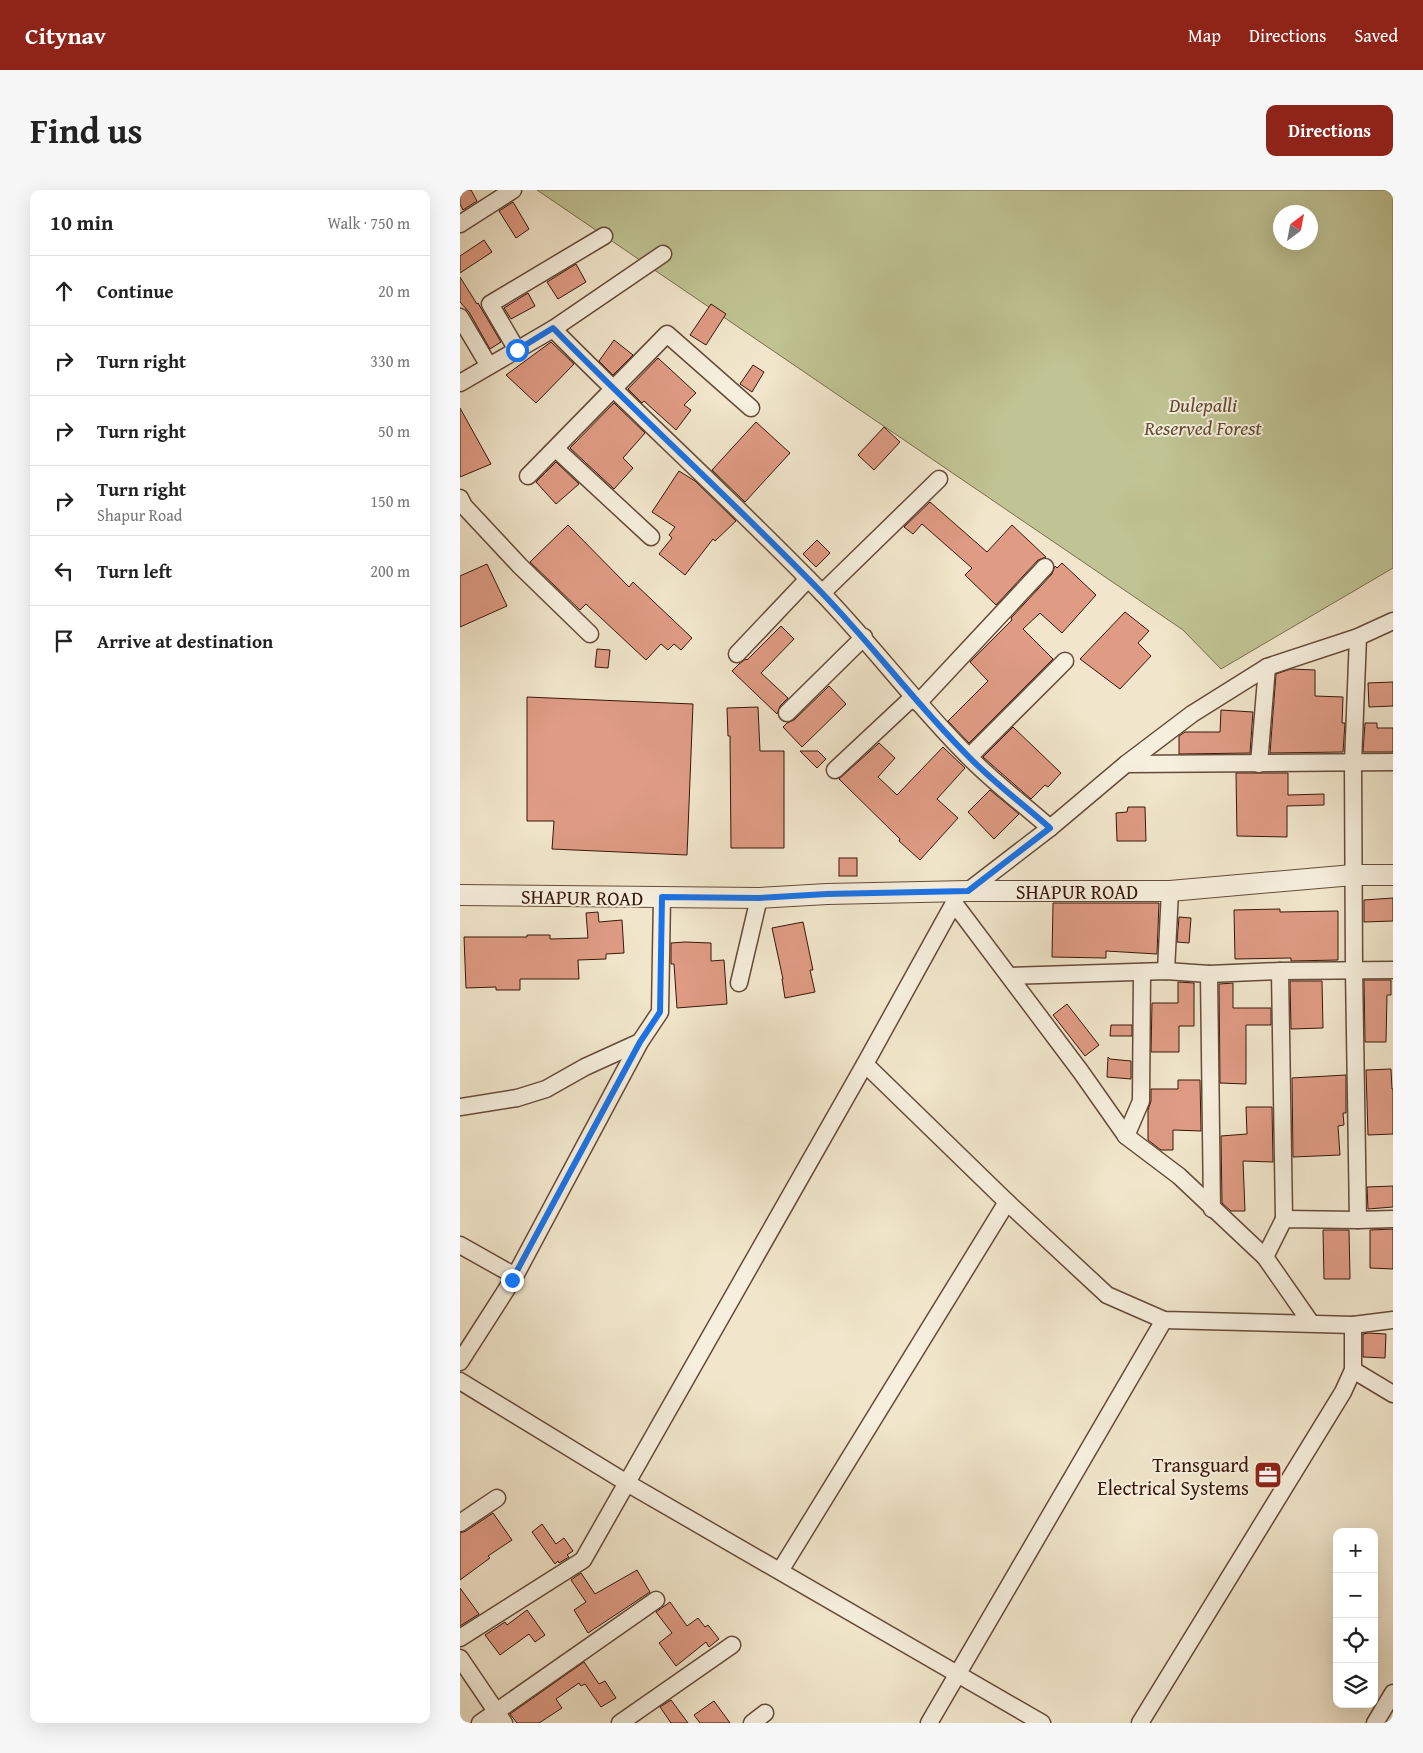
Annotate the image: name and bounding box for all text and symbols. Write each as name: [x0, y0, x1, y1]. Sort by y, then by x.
text: Citynav: [25, 18, 106, 53]
text: Map: [1188, 22, 1221, 49]
text: Directions: [1249, 22, 1326, 49]
text: Saved: [1354, 22, 1398, 49]
text: Find us: [30, 105, 143, 156]
button: Directions: [1266, 105, 1393, 156]
north arrow: [1273, 205, 1318, 250]
text: 10 min: [50, 207, 113, 238]
text: Walk · 750 m: [327, 211, 410, 235]
icon: ahead: [50, 277, 78, 305]
text: Continue: [97, 277, 174, 305]
text: 20 m: [378, 279, 410, 303]
route start: [506, 339, 529, 362]
icon: right: [50, 347, 78, 375]
text: Turn right: [97, 347, 186, 375]
text: 330 m: [370, 349, 410, 373]
park label: Dulepalli Reserved Forest: [1143, 390, 1262, 442]
icon: right: [50, 417, 78, 445]
text: Turn right: [97, 417, 186, 445]
text: 50 m: [378, 419, 410, 443]
text: Turn right: [97, 475, 186, 503]
icon: right: [50, 487, 78, 515]
text: 150 m: [370, 489, 410, 513]
text: Shapur Road: [97, 503, 182, 527]
icon: left: [50, 557, 78, 585]
text: Turn left: [97, 557, 172, 585]
text: 200 m: [370, 559, 410, 583]
icon: arrive: [50, 627, 78, 655]
text: Arrive at destination: [97, 627, 273, 655]
street label: SHAPUR ROAD: [1016, 877, 1138, 906]
street label: SHAPUR ROAD: [521, 881, 643, 913]
route end: [501, 1269, 524, 1292]
place label: Transguard Electrical Systems: [1097, 1450, 1249, 1502]
office icon: Transguard Electrical Systems: [1253, 1460, 1283, 1490]
map controls: [1333, 1528, 1378, 1708]
button: +: [1333, 1528, 1378, 1573]
button: −: [1333, 1573, 1378, 1618]
button: locate: [1333, 1618, 1378, 1663]
button: layers: [1333, 1663, 1378, 1708]

